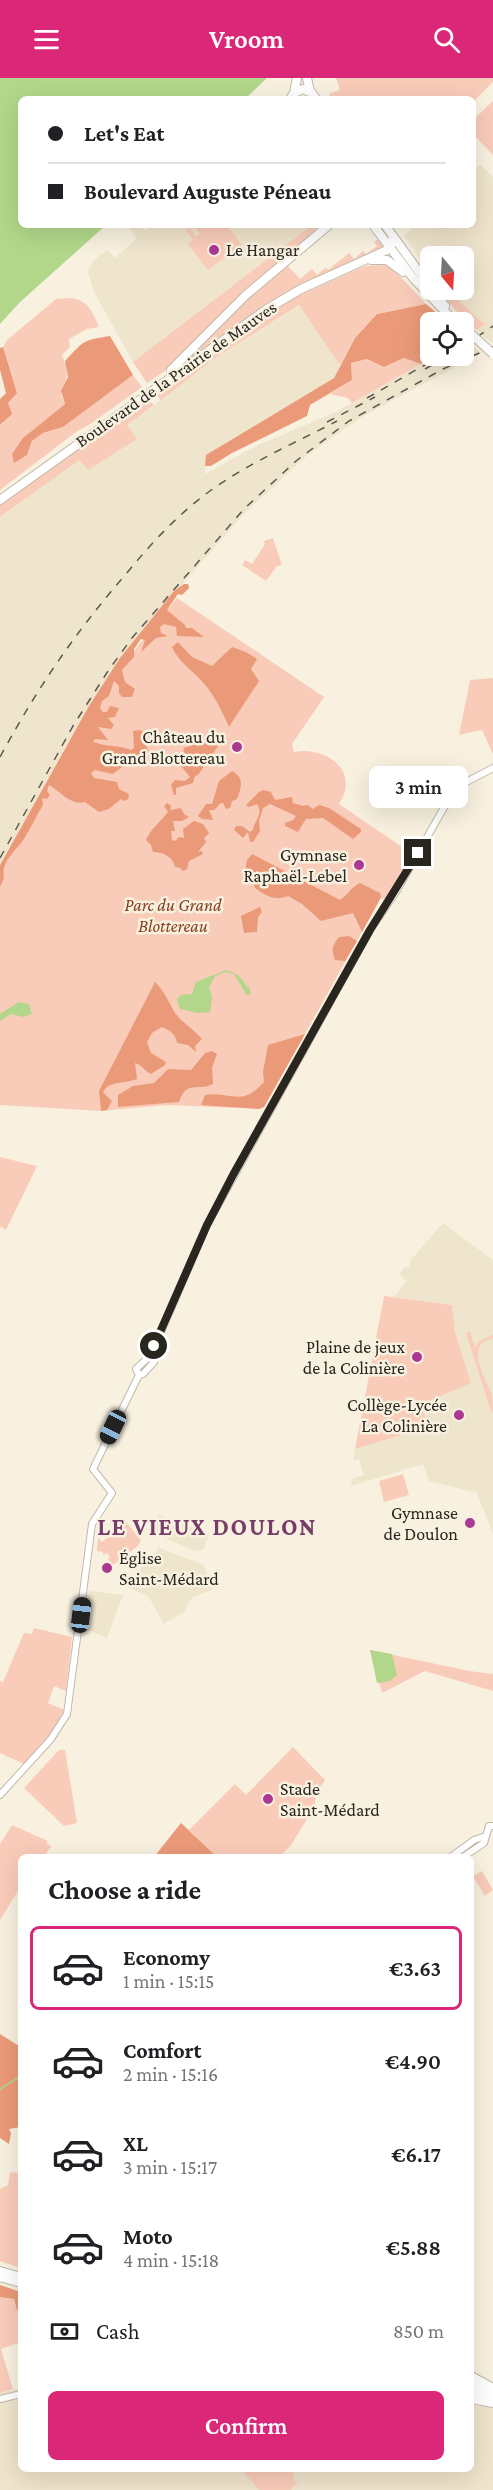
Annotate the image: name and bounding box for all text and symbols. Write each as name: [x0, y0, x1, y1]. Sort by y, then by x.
icon: menu: [30, 23, 63, 56]
icon: search: [430, 23, 463, 56]
text: Vroom: [209, 24, 284, 54]
text: Let's Eat: [84, 121, 164, 146]
text: Boulevard Auguste Péneau: [84, 179, 331, 204]
place label: Le Hangar: [226, 240, 300, 260]
marker: Le Hangar: [207, 243, 221, 257]
north arrow: [420, 246, 474, 300]
map controls: [420, 246, 474, 366]
street label: Boulevard de la Prairie de Mauves: [72, 297, 280, 451]
button: locate: [420, 312, 474, 366]
place label: Château du Grand Blottereau: [102, 727, 225, 768]
marker: Château du Grand Blottereau: [230, 740, 244, 754]
callout: 3 min: [368, 766, 468, 808]
text: 3 min: [395, 776, 442, 798]
route end: [404, 839, 431, 866]
place label: Gymnase Raphaël-Lebel: [244, 845, 347, 886]
marker: Gymnase Raphaël-Lebel: [352, 858, 366, 872]
park label: Parc du Grand Blottereau: [124, 895, 222, 936]
route start: [140, 1332, 167, 1359]
place label: Plaine de jeux de la Colinière: [303, 1337, 406, 1378]
marker: Plaine de jeux de la Colinière: [410, 1350, 424, 1364]
place label: Collège-Lycée La Colinière: [347, 1395, 447, 1436]
car: [97, 1407, 129, 1447]
marker: Collège-Lycée La Colinière: [452, 1408, 466, 1422]
place label: Gymnase de Doulon: [383, 1503, 458, 1544]
district label: LE VIEUX DOULON: [97, 1513, 317, 1540]
marker: Gymnase de Doulon: [463, 1516, 477, 1530]
place label: Église Saint-Médard: [119, 1548, 219, 1589]
marker: Église Saint-Médard: [100, 1561, 114, 1575]
car: [70, 1596, 92, 1634]
place label: Stade Saint-Médard: [280, 1779, 380, 1820]
marker: Stade Saint-Médard: [261, 1792, 275, 1806]
text: Choose a ride: [48, 1875, 201, 1905]
icon: car: [51, 1941, 105, 1995]
text: Economy: [123, 1945, 210, 1970]
text: €3.63: [389, 1956, 441, 1981]
text: 1 min · 15:15: [123, 1970, 214, 1992]
icon: car: [51, 2034, 105, 2088]
text: Comfort: [123, 2038, 201, 2063]
text: €4.90: [385, 2049, 441, 2074]
text: 2 min · 15:16: [123, 2063, 218, 2085]
icon: car: [51, 2127, 105, 2181]
text: XL: [123, 2131, 148, 2156]
text: €6.17: [391, 2142, 441, 2167]
text: 3 min · 15:17: [123, 2156, 217, 2178]
icon: car: [51, 2220, 105, 2274]
text: Moto: [123, 2224, 173, 2249]
text: €5.88: [386, 2235, 441, 2260]
text: 4 min · 15:18: [123, 2249, 219, 2271]
icon: cash: [48, 2315, 81, 2348]
text: Cash: [96, 2319, 140, 2344]
text: 850 m: [393, 2320, 444, 2342]
button: Confirm: [48, 2391, 444, 2460]

